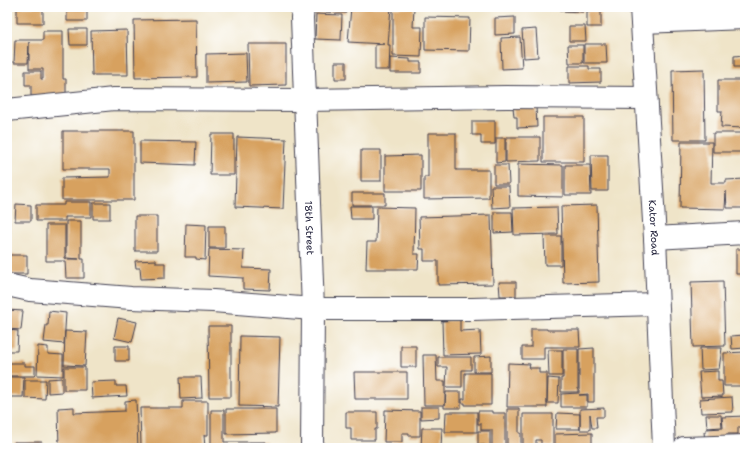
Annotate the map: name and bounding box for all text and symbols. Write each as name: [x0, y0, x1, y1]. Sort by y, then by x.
street label: Kator Road: [646, 199, 662, 256]
street label: 18th Street: [302, 200, 317, 255]

